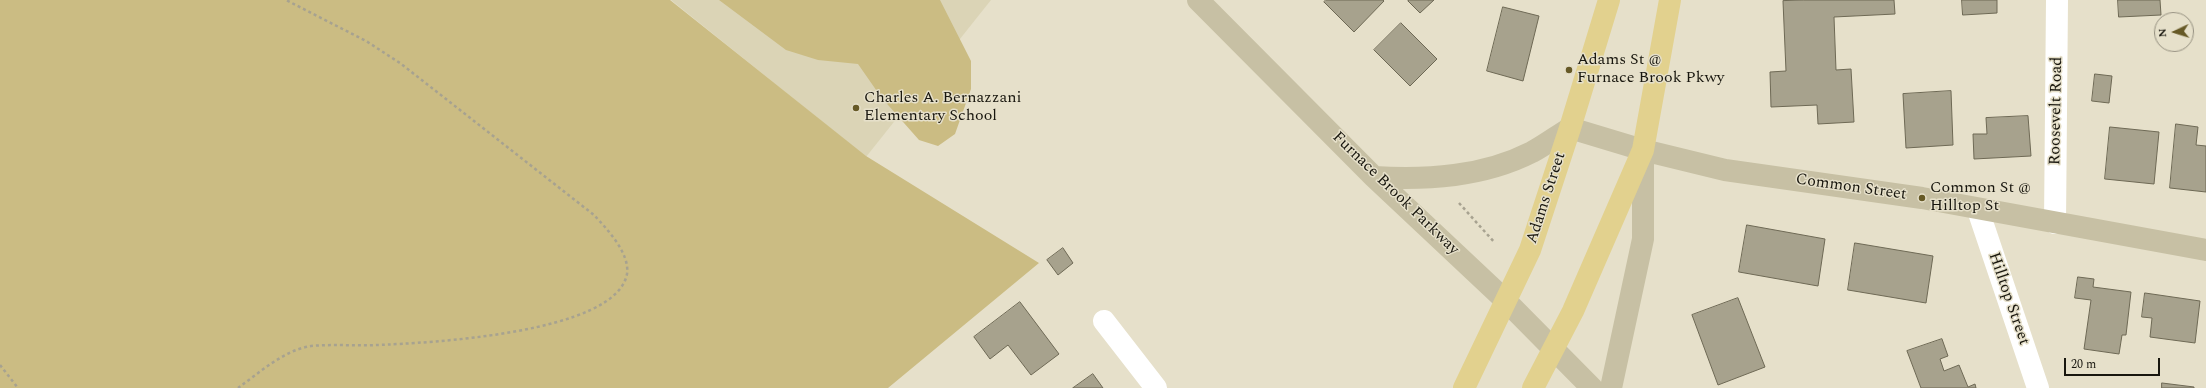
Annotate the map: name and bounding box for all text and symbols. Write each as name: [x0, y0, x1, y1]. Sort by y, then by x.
north arrow: [2154, 12, 2194, 52]
text: N: [2154, 28, 2171, 38]
place label: Adams St @ Furnace Brook Pkwy: [1577, 51, 1724, 89]
street label: Roosevelt Road: [2046, 57, 2068, 165]
marker: Adams St @ Furnace Brook Pkwy: [1564, 65, 1574, 75]
place label: Charles A. Bernazzani Elementary School: [864, 89, 1022, 127]
marker: Charles A. Bernazzani Elementary School: [851, 103, 861, 113]
street label: Furnace Brook Parkway: [1328, 128, 1462, 260]
street label: Adams Street: [1523, 150, 1571, 246]
street label: Common Street: [1794, 171, 1908, 205]
place label: Common St @ Hilltop St: [1930, 179, 2031, 217]
marker: Common St @ Hilltop St: [1917, 193, 1927, 203]
street label: Hilltop Street: [1983, 250, 2033, 348]
scale bar: [2066, 350, 2162, 376]
text: 20 m: [2071, 355, 2096, 374]

